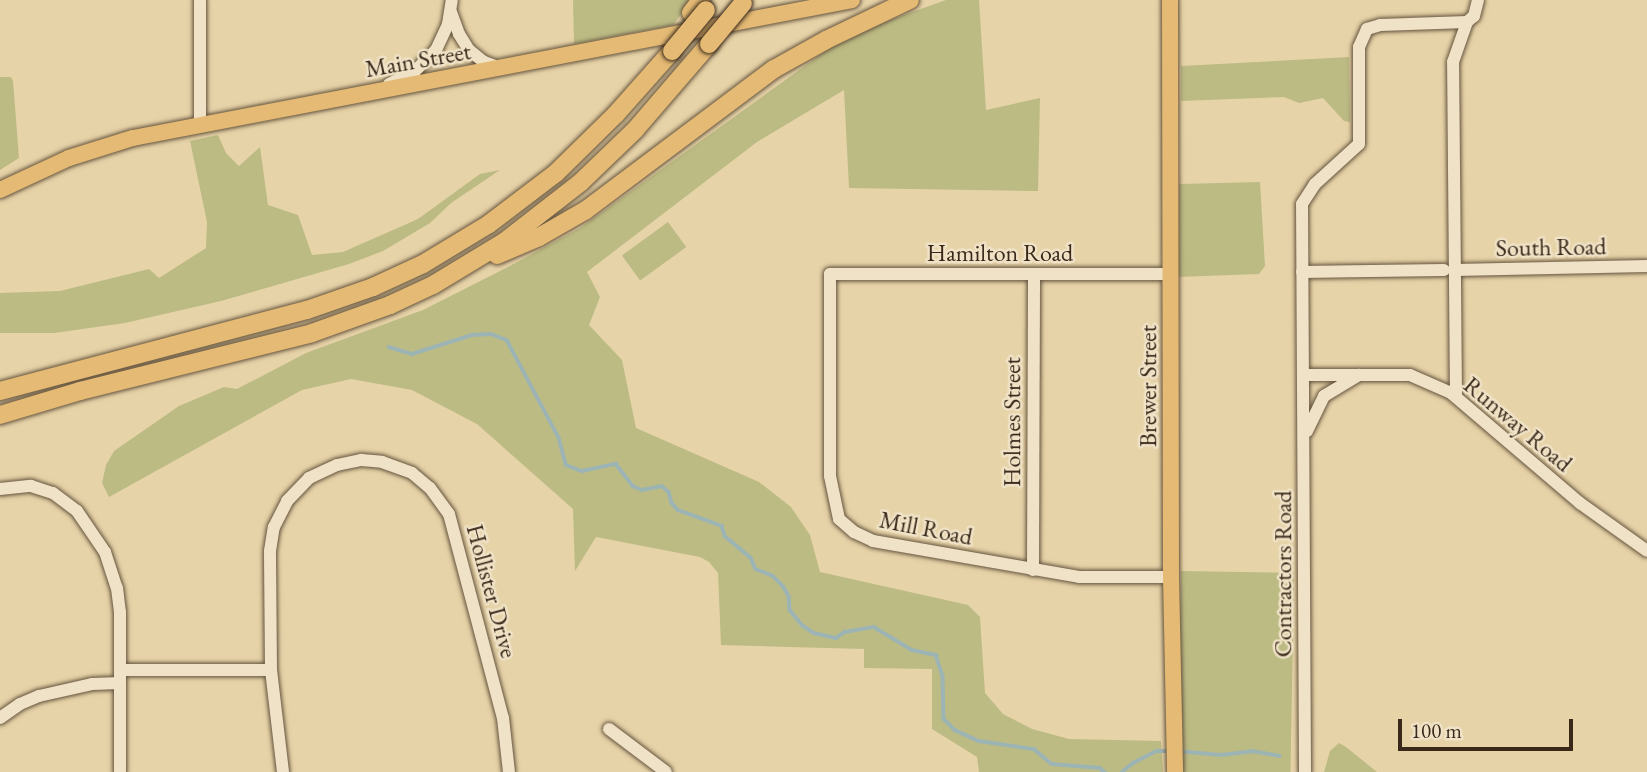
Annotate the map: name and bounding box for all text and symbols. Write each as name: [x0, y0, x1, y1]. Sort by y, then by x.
street label: Main Street: [363, 37, 473, 83]
street label: South Road: [1495, 232, 1607, 262]
street label: Hamilton Road: [927, 239, 1073, 267]
street label: Brewer Street: [1134, 325, 1162, 447]
street label: Holmes Street: [998, 357, 1026, 487]
street label: Runway Road: [1458, 370, 1578, 478]
street label: Contractors Road: [1269, 491, 1297, 657]
street label: Mill Road: [877, 505, 975, 551]
street label: Hollister Drive: [460, 521, 524, 661]
scale bar: [1402, 706, 1577, 750]
text: 100 m: [1411, 717, 1462, 744]

